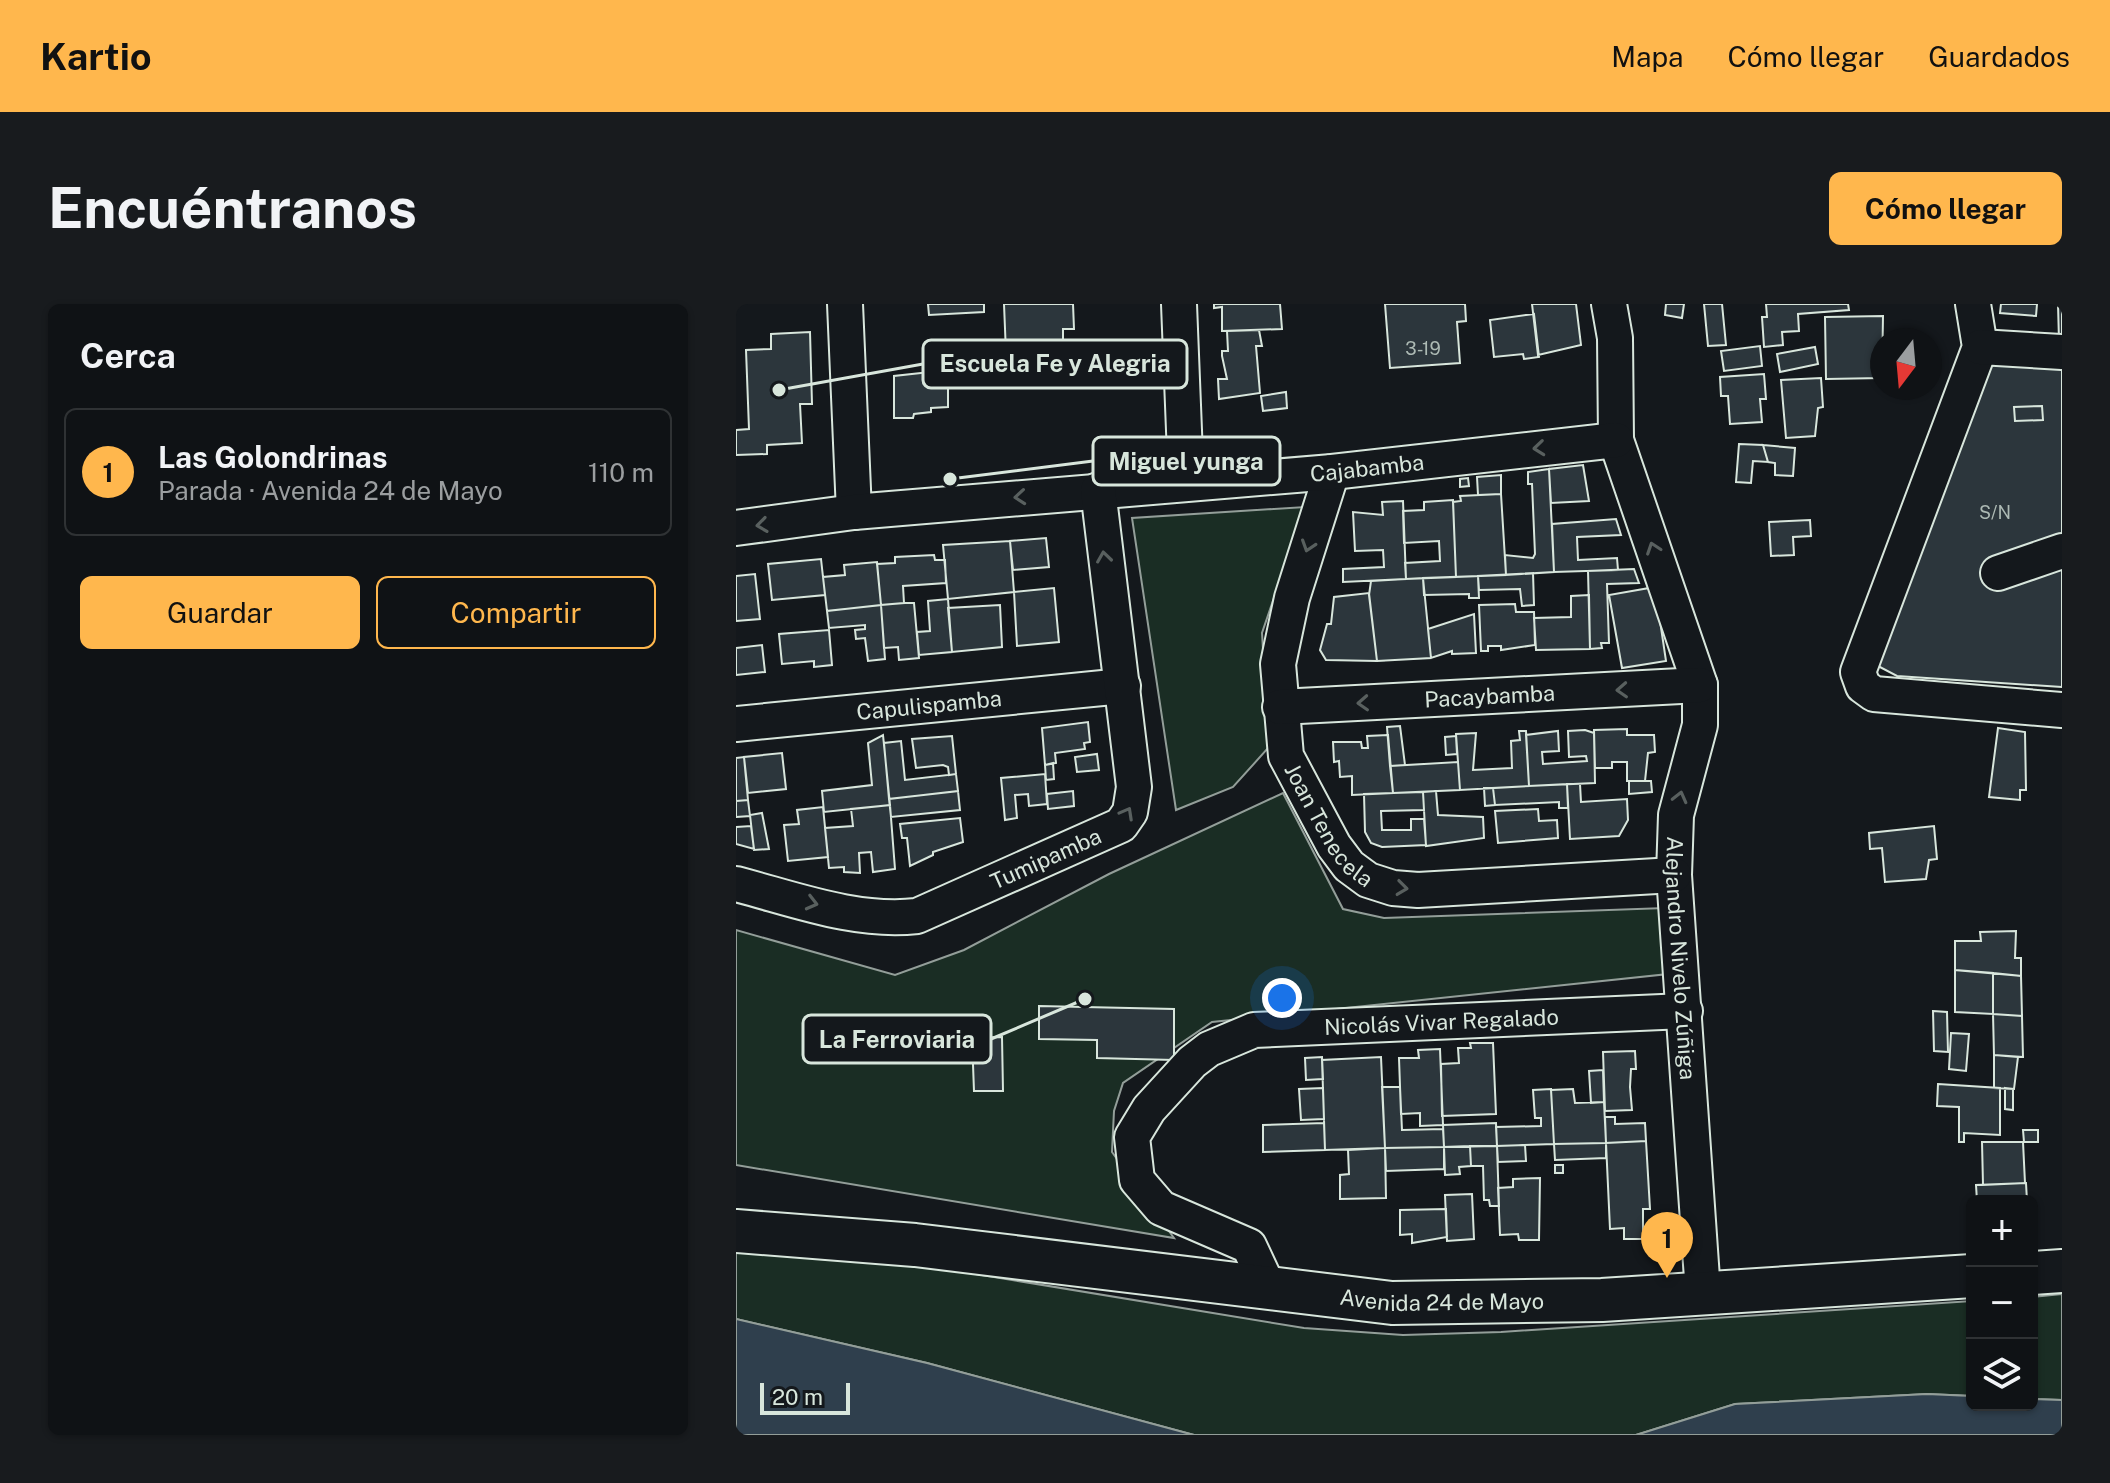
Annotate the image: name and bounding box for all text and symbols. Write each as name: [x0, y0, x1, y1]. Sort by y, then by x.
text: Kartio: [40, 34, 152, 79]
text: Mapa: [1611, 40, 1683, 73]
text: Cómo llegar: [1727, 40, 1884, 73]
text: Guardados: [1928, 40, 2070, 73]
button: Cómo llegar: [1829, 172, 2062, 245]
text: Encuéntranos: [48, 175, 417, 241]
north arrow: [1870, 328, 1942, 400]
text: Cerca: [80, 336, 176, 376]
house number: 3-19: [1405, 338, 1441, 359]
callout: Escuela Fe y Alegria: [923, 340, 1187, 388]
text: Escuela Fe y Alegria: [939, 349, 1171, 377]
callout: Miguel yunga: [1093, 437, 1280, 485]
text: Las Golondrinas: [158, 439, 388, 475]
one-way arrow: [1532, 440, 1545, 457]
text: Miguel yunga: [1109, 447, 1263, 475]
street label: Cajabamba: [1309, 449, 1425, 487]
text: 1: [102, 457, 114, 488]
text: 110 m: [588, 457, 654, 488]
text: Parada · Avenida 24 de Mayo: [158, 475, 503, 506]
one-way arrow: [1013, 488, 1026, 505]
house number: S/N: [1979, 502, 2011, 523]
one-way arrow: [755, 516, 769, 533]
one-way arrow: [1302, 538, 1318, 552]
one-way arrow: [1647, 542, 1663, 556]
one-way arrow: [1096, 550, 1113, 564]
button: Guardar: [80, 576, 360, 649]
button: Compartir: [376, 576, 656, 649]
street label: Pacaybamba: [1424, 680, 1556, 712]
one-way arrow: [1615, 681, 1628, 698]
street label: Capulispamba: [855, 685, 1003, 725]
one-way arrow: [1356, 694, 1369, 711]
street label: Joan Tenecela: [1279, 759, 1378, 892]
one-way arrow: [1670, 791, 1687, 805]
one-way arrow: [1117, 807, 1132, 821]
street label: Tumipamba: [986, 823, 1105, 895]
street label: Alejandro Nivelo Zúñiga: [1661, 836, 1701, 1081]
one-way arrow: [1395, 879, 1409, 896]
one-way arrow: [804, 894, 818, 911]
your location: [1262, 978, 1302, 1018]
street label: Nicolás Vivar Regalado: [1324, 1004, 1559, 1040]
callout: La Ferroviaria: [803, 1015, 991, 1063]
text: La Ferroviaria: [819, 1025, 975, 1053]
map controls: [1966, 1195, 2038, 1411]
button: +: [1966, 1195, 2038, 1267]
pin: 1: [1641, 1212, 1693, 1278]
button: −: [1966, 1267, 2038, 1339]
street label: Avenida 24 de Mayo: [1338, 1284, 1544, 1316]
button: layers: [1966, 1339, 2038, 1411]
scale bar: [760, 1379, 850, 1415]
text: 20 m: [772, 1384, 823, 1410]

